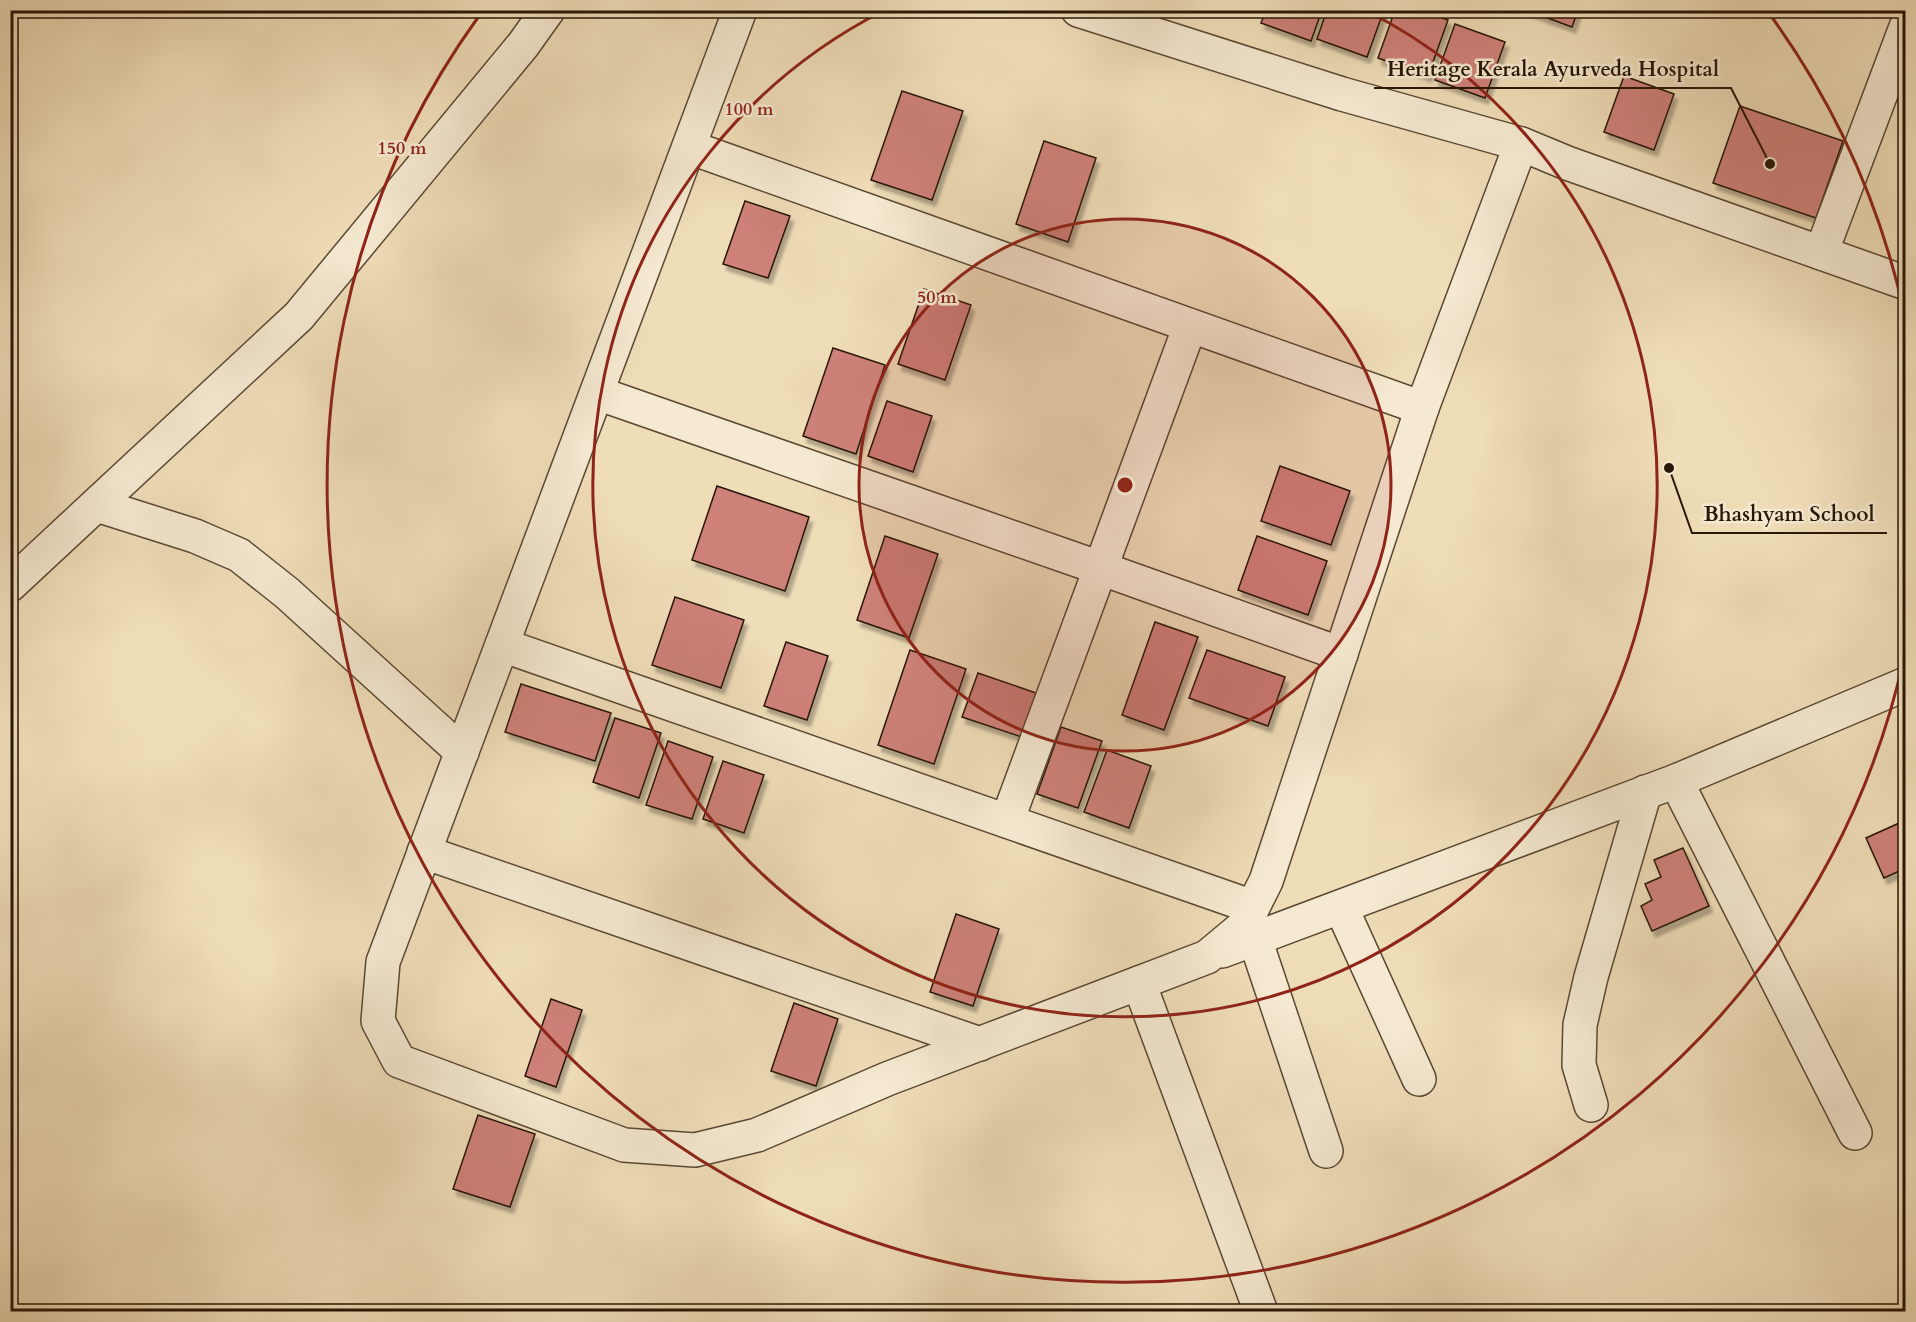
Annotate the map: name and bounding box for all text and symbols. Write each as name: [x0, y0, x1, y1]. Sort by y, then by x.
callout: Heritage Kerala Ayurveda Hospital: [1374, 49, 1731, 88]
text: Heritage Kerala Ayurveda Hospital: [1387, 55, 1719, 84]
text: 100 m: [724, 97, 774, 122]
text: 150 m: [377, 136, 427, 161]
text: 50 m: [917, 285, 957, 310]
centre of rings: [1115, 475, 1135, 495]
callout: Bhashyam School: [1692, 494, 1887, 533]
text: Bhashyam School: [1703, 500, 1875, 529]

